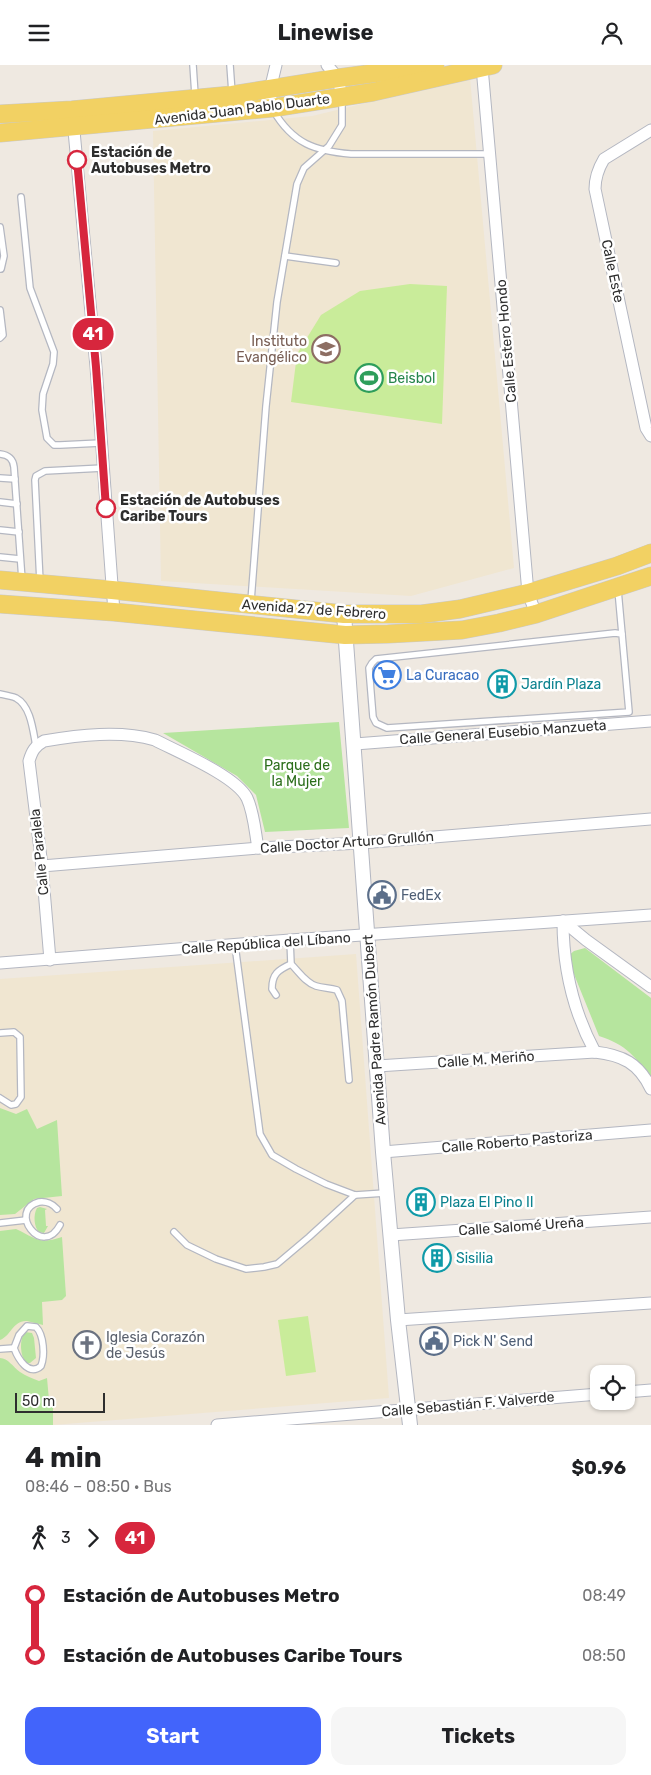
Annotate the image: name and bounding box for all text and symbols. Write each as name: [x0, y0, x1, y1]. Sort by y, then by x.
icon: menu: [25, 19, 53, 47]
text: Linewise: [277, 19, 374, 46]
icon: person: [598, 19, 626, 47]
street label: Avenida Juan Pablo Duarte: [153, 90, 331, 129]
place label: Estación de Autobuses Metro: [91, 144, 211, 177]
marker: Estación de Autobuses Metro: [67, 150, 87, 170]
street label: Calle Este: [598, 238, 628, 304]
street label: Calle Estero Hondo: [493, 279, 520, 403]
line badge: 41: [70, 318, 116, 350]
text: 41: [83, 323, 103, 345]
place label: Instituto Evangélico: [236, 333, 307, 366]
school or university icon: Instituto Evangélico: [311, 334, 341, 364]
sports icon: Beisbol: [354, 363, 384, 393]
place label: Beisbol: [388, 370, 436, 387]
place label: Estación de Autobuses Caribe Tours: [120, 492, 280, 525]
marker: Estación de Autobuses Caribe Tours: [96, 498, 116, 518]
street label: Avenida 27 de Febrero: [241, 596, 387, 623]
supermarket icon: La Curacao: [372, 660, 402, 690]
place label: La Curacao: [406, 667, 479, 684]
building icon: Jardín Plaza: [487, 669, 517, 699]
place label: Jardín Plaza: [521, 676, 601, 693]
street label: Calle General Eusebio Manzueta: [399, 717, 607, 748]
park label: Parque de la Mujer: [264, 757, 330, 790]
street label: Calle Paralela: [26, 808, 52, 896]
street label: Calle Doctor Arturo Grullón: [260, 828, 434, 857]
public building icon: FedEx: [367, 880, 397, 910]
place label: FedEx: [401, 887, 442, 904]
street label: Calle República del Líbano: [181, 929, 351, 958]
street label: Avenida Padre Ramón Dubert: [359, 933, 390, 1126]
street label: Calle M. Meriño: [437, 1048, 535, 1071]
street label: Calle Roberto Pastoriza: [441, 1126, 593, 1157]
building icon: Plaza El Pino II: [406, 1187, 436, 1217]
place label: Plaza El Pino II: [440, 1194, 534, 1211]
street label: Calle Salomé Ureña: [458, 1214, 584, 1239]
building icon: Sisilia: [422, 1243, 452, 1273]
place label: Sisilia: [456, 1250, 493, 1267]
public building icon: Pick N' Send: [419, 1326, 449, 1356]
place label: Iglesia Corazón de Jesús: [106, 1329, 205, 1362]
church icon: Iglesia Corazón de Jesús: [72, 1330, 102, 1360]
place label: Pick N' Send: [453, 1333, 533, 1350]
map controls: [590, 1365, 635, 1410]
button: locate: [590, 1365, 635, 1410]
street label: Calle Sebastián F. Valverde: [381, 1388, 555, 1421]
scale bar: [15, 1390, 105, 1413]
text: 50 m: [22, 1393, 55, 1410]
text: 4 min: [25, 1441, 102, 1474]
text: $0.96: [571, 1456, 626, 1479]
text: 08:46 – 08:50 · Bus: [25, 1477, 172, 1496]
icon: walk: [25, 1524, 53, 1552]
icon: forward: [79, 1524, 107, 1552]
text: 41: [125, 1527, 145, 1549]
text: 3: [61, 1528, 71, 1547]
text: Estación de Autobuses Metro: [63, 1584, 340, 1607]
text: 08:49: [582, 1586, 626, 1605]
text: Estación de Autobuses Caribe Tours: [63, 1644, 402, 1667]
text: 08:50: [582, 1646, 626, 1665]
button: Start: [25, 1707, 321, 1765]
button: Tickets: [331, 1707, 626, 1765]

